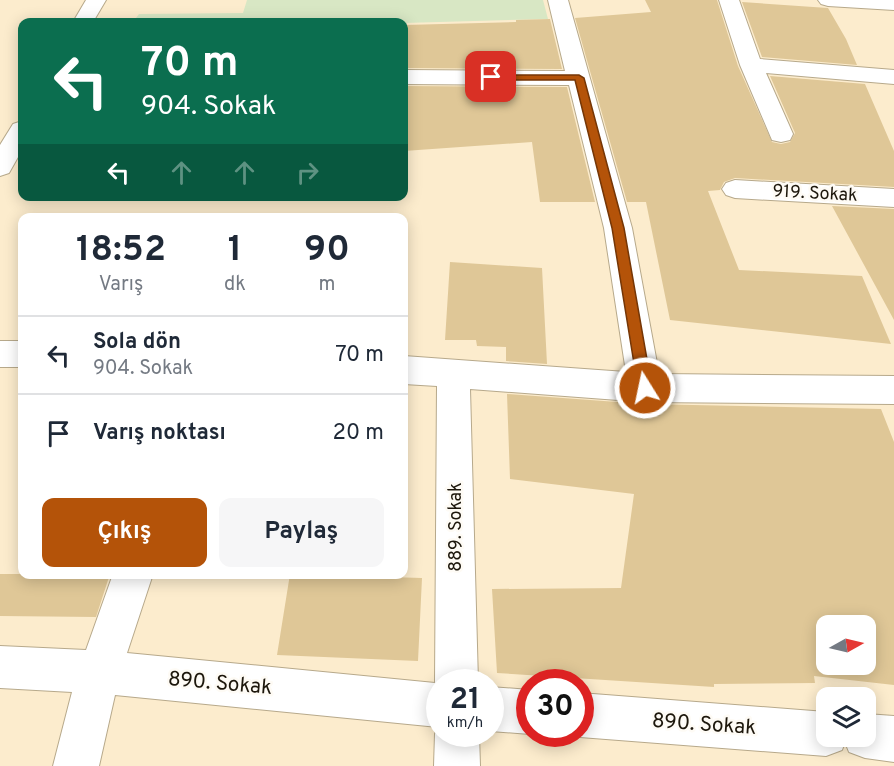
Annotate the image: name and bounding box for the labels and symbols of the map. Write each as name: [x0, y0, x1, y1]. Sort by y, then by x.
pin: [465, 51, 516, 102]
street label: 919. Sokak: [772, 180, 858, 208]
position arrow: [613, 356, 677, 420]
street label: 889. Sokak: [445, 482, 468, 572]
north arrow: [816, 615, 876, 675]
street label: 890. Sokak: [167, 666, 273, 702]
speed limit sign: 30: [516, 669, 594, 747]
street label: 890. Sokak: [651, 708, 757, 742]

